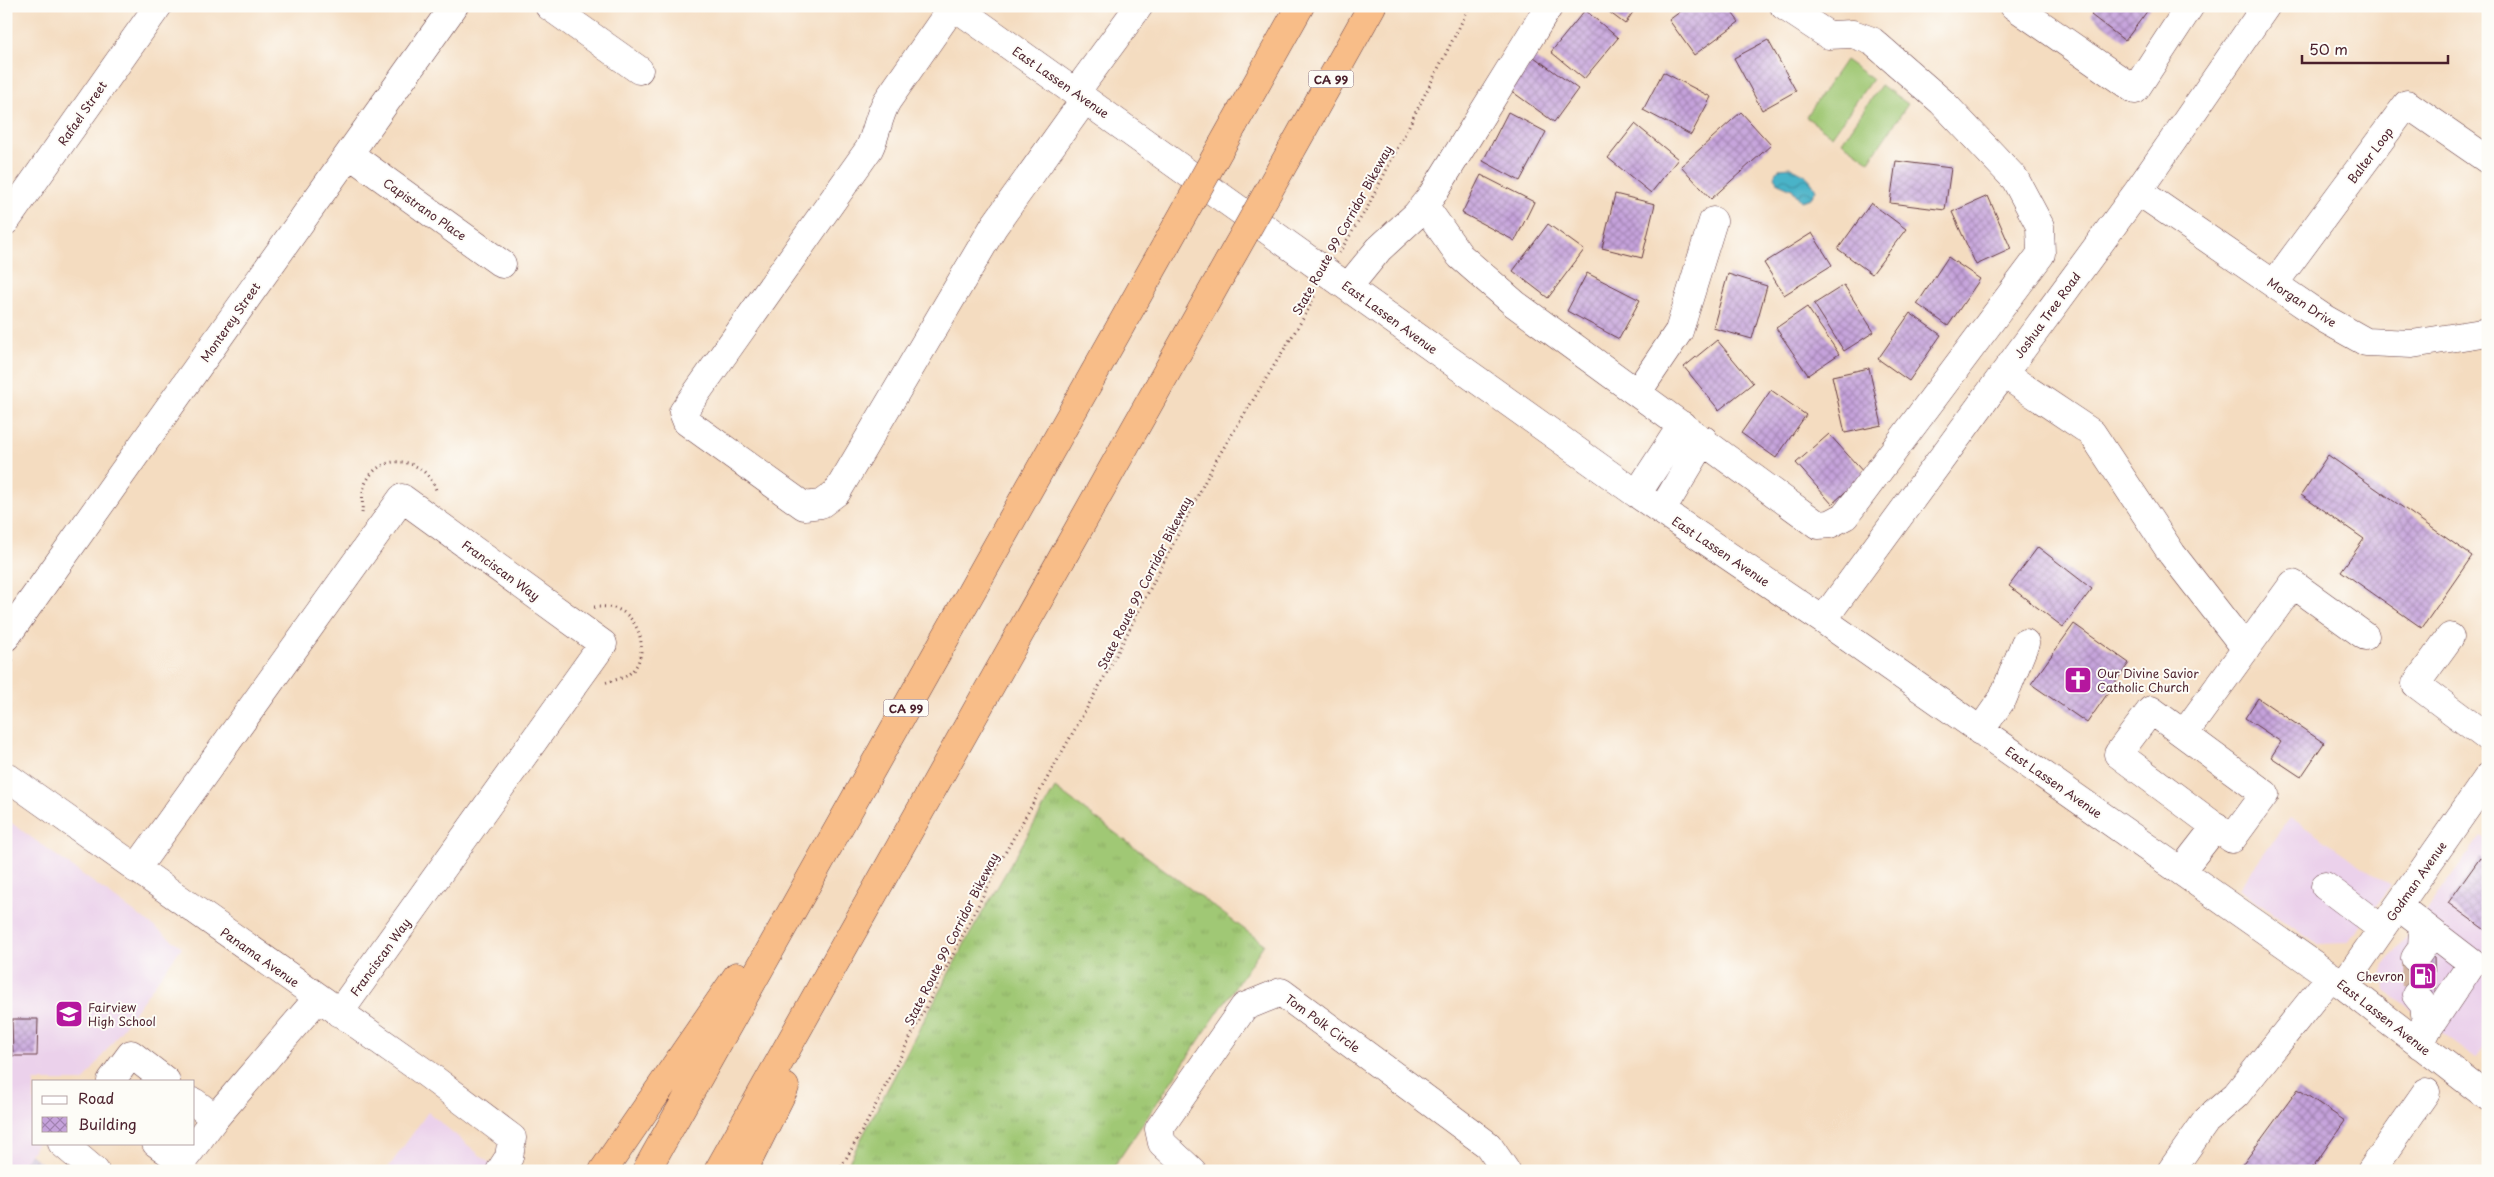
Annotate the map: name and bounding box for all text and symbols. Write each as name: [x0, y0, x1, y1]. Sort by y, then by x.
scale bar: [2302, 32, 2448, 64]
text: 50 m: [2309, 37, 2348, 60]
street label: East Lassen Avenue: [1009, 42, 1113, 122]
road number: CA 99: [1308, 70, 1354, 88]
street label: Rafael Street: [53, 77, 111, 149]
street label: Balter Loop: [2343, 123, 2397, 187]
street label: State Route 99 Corridor Bikeway: [1288, 142, 1396, 318]
street label: Capistrano Place: [380, 174, 470, 244]
street label: Joshua Tree Road: [2010, 268, 2085, 362]
street label: Morgan Drive: [2264, 273, 2340, 331]
street label: East Lassen Avenue: [1338, 276, 1442, 358]
street label: Monterey Street: [196, 278, 264, 366]
street label: State Route 99 Corridor Bikeway: [1092, 493, 1196, 673]
street label: East Lassen Avenue: [1669, 512, 1774, 591]
street label: Franciscan Way: [458, 536, 544, 605]
place label: Our Divine Savior Catholic Church: [2097, 664, 2199, 696]
church icon: Our Divine Savior Catholic Church: [2063, 665, 2093, 695]
road number: CA 99: [884, 700, 928, 716]
street label: East Lassen Avenue: [2002, 742, 2106, 822]
street label: Godman Avenue: [2382, 837, 2450, 925]
street label: State Route 99 Corridor Bikeway: [899, 849, 1003, 1029]
street label: Franciscan Way: [346, 914, 415, 1000]
street label: Panama Avenue: [217, 923, 304, 991]
fuel station icon: Chevron: [2408, 961, 2438, 991]
place label: Chevron: [2356, 967, 2404, 985]
street label: East Lassen Avenue: [2333, 975, 2435, 1060]
street label: Tom Polk Circle: [1282, 990, 1364, 1057]
place label: Fairview High School: [88, 998, 156, 1030]
school or university icon: Fairview High School: [54, 999, 84, 1029]
legend: [32, 1080, 195, 1144]
text: Road: [78, 1086, 114, 1109]
text: Building: [78, 1112, 137, 1135]

